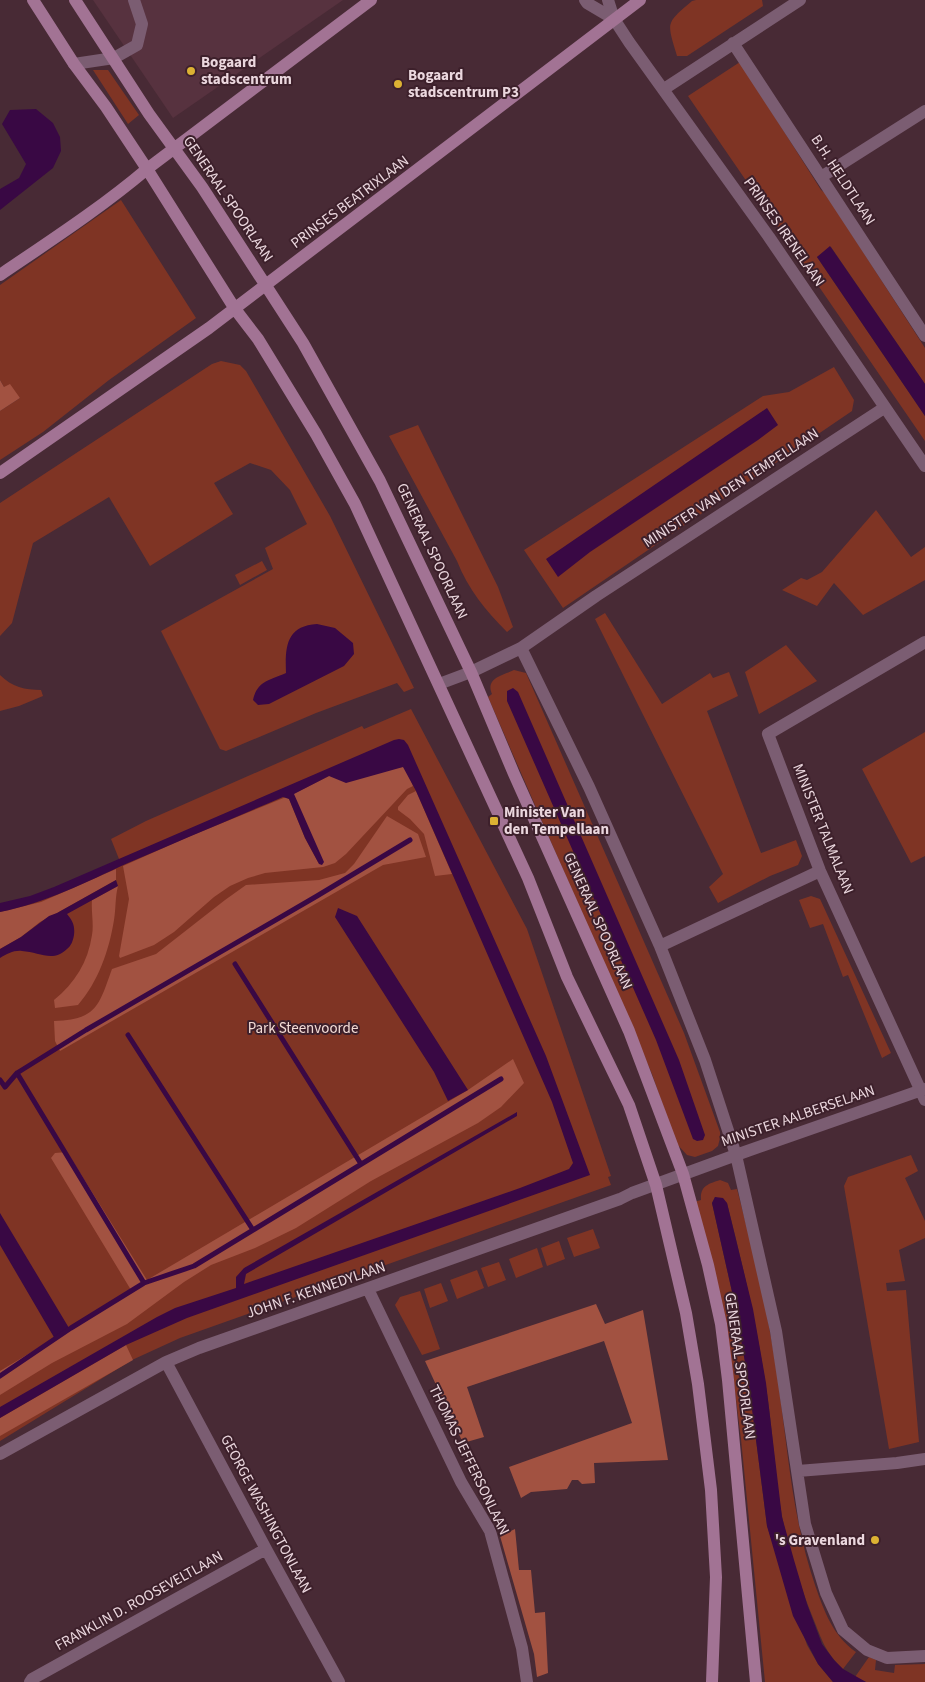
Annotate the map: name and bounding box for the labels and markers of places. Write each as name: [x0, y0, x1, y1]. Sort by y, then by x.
place label: Bogaard stadscentrum: [201, 52, 292, 90]
marker: Bogaard stadscentrum: [185, 65, 197, 77]
place label: Bogaard stadscentrum P3: [408, 65, 519, 103]
marker: Bogaard stadscentrum P3: [392, 78, 404, 90]
place label: Minister Van den Tempellaan: [504, 802, 609, 840]
marker: Minister Van den Tempellaan: [488, 815, 500, 827]
place label: 's Gravenland: [775, 1530, 865, 1551]
marker: 's Gravenland: [869, 1534, 881, 1546]

